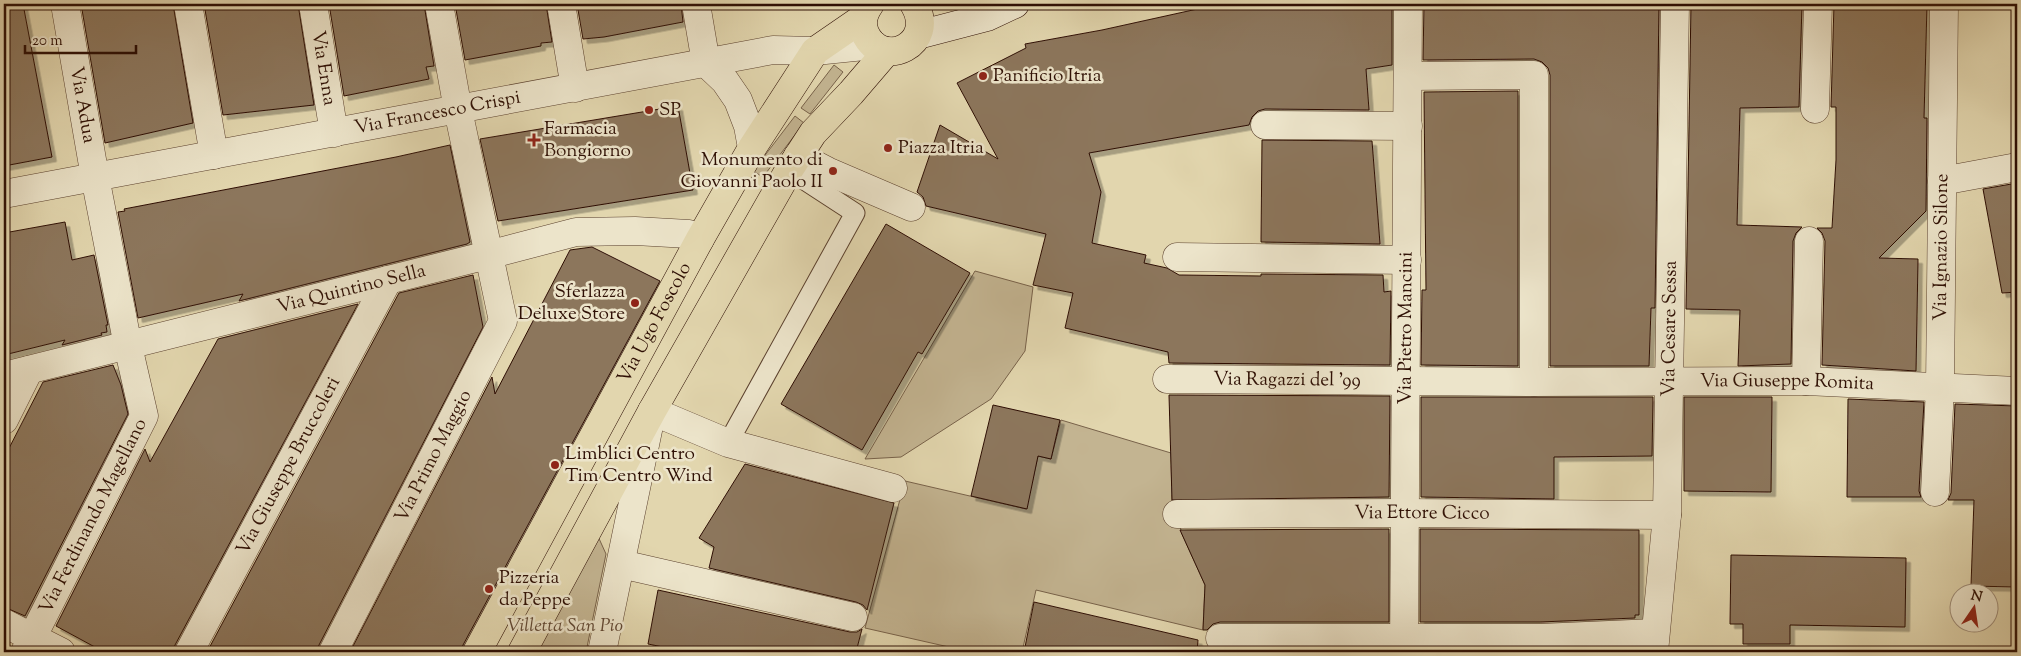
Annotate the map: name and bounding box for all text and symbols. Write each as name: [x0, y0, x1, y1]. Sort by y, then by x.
scale bar: [25, 22, 136, 54]
street label: Via Enna: [304, 29, 343, 108]
text: 20 m: [32, 31, 63, 52]
place label: Panificio Itria: [993, 63, 1102, 90]
street label: Via Adua: [62, 65, 102, 146]
marker: Panificio Itria: [977, 70, 989, 82]
street label: Via Francesco Crispi: [352, 84, 523, 142]
place label: SP: [659, 97, 681, 124]
marker: SP: [643, 104, 655, 116]
place label: Farmacia Bongiorno: [544, 116, 631, 165]
marker: Farmacia Bongiorno: [528, 134, 540, 146]
place label: Piazza Itria: [898, 135, 984, 162]
marker: Piazza Itria: [882, 142, 894, 154]
place label: Monumento di Giovanni Paolo II: [680, 147, 823, 196]
marker: Monumento di Giovanni Paolo II: [827, 165, 839, 177]
street label: Via Ignazio Silone: [1927, 173, 1956, 321]
street label: Via Pietro Mancini: [1392, 251, 1420, 405]
street label: Via Quintino Sella: [274, 257, 429, 321]
street label: Via Ugo Foscolo: [611, 258, 698, 388]
street label: Via Cesare Sessa: [1655, 260, 1684, 397]
place label: Sferlazza Deluxe Store: [518, 279, 625, 328]
marker: Sferlazza Deluxe Store: [629, 297, 641, 309]
street label: Via Ragazzi del '99: [1213, 366, 1361, 394]
street label: Via Giuseppe Romita: [1700, 367, 1875, 398]
street label: Via Giuseppe Bruccoleri: [230, 372, 347, 560]
street label: Via Primo Maggio: [388, 385, 479, 527]
street label: Via Ferdinando Magellano: [33, 414, 154, 619]
place label: Limblici Centro Tim Centro Wind: [565, 441, 713, 490]
marker: Limblici Centro Tim Centro Wind: [549, 459, 561, 471]
street label: Via Ettore Cicco: [1354, 499, 1490, 527]
place label: Pizzeria da Peppe: [499, 565, 571, 614]
marker: Pizzeria da Peppe: [483, 583, 495, 595]
north arrow: [1948, 584, 1998, 634]
text: N: [1969, 586, 1984, 608]
park label: Villetta San Pio: [507, 613, 623, 640]

